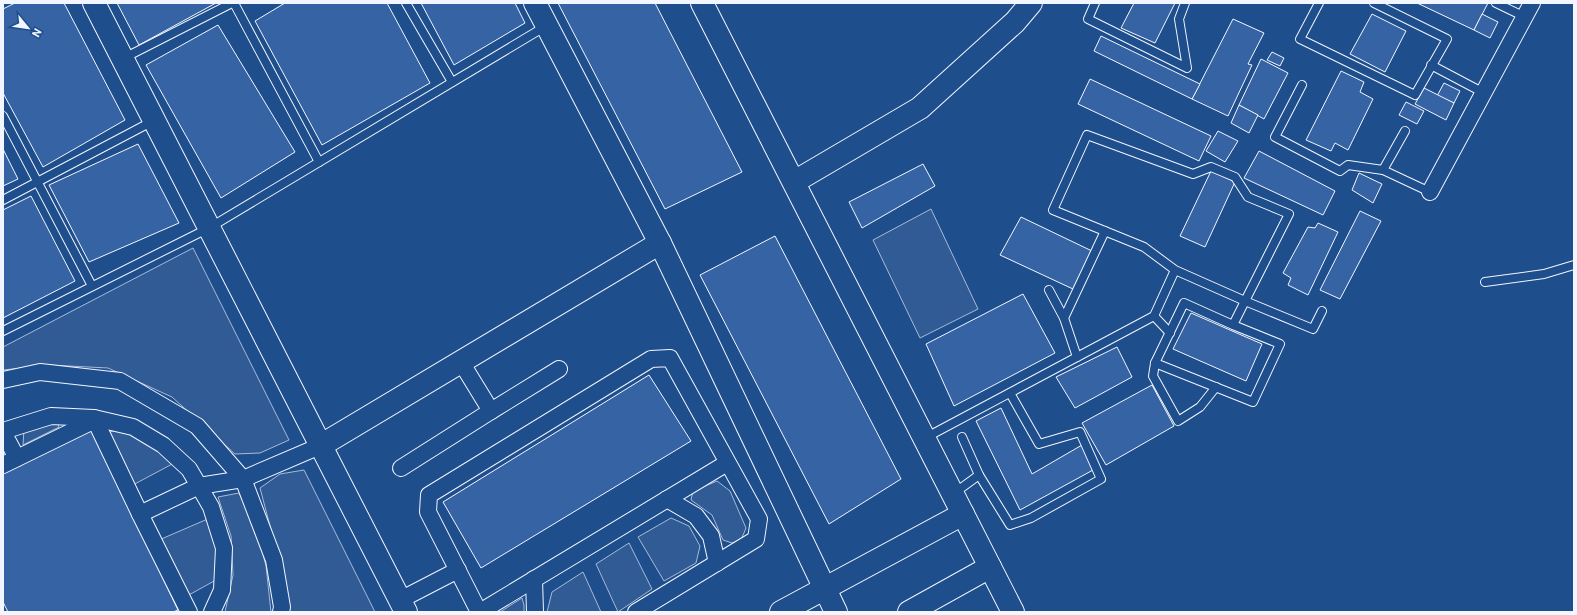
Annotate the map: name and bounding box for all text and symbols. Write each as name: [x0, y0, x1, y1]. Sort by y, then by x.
north arrow: [8, 8, 48, 48]
text: N: [29, 26, 44, 39]

